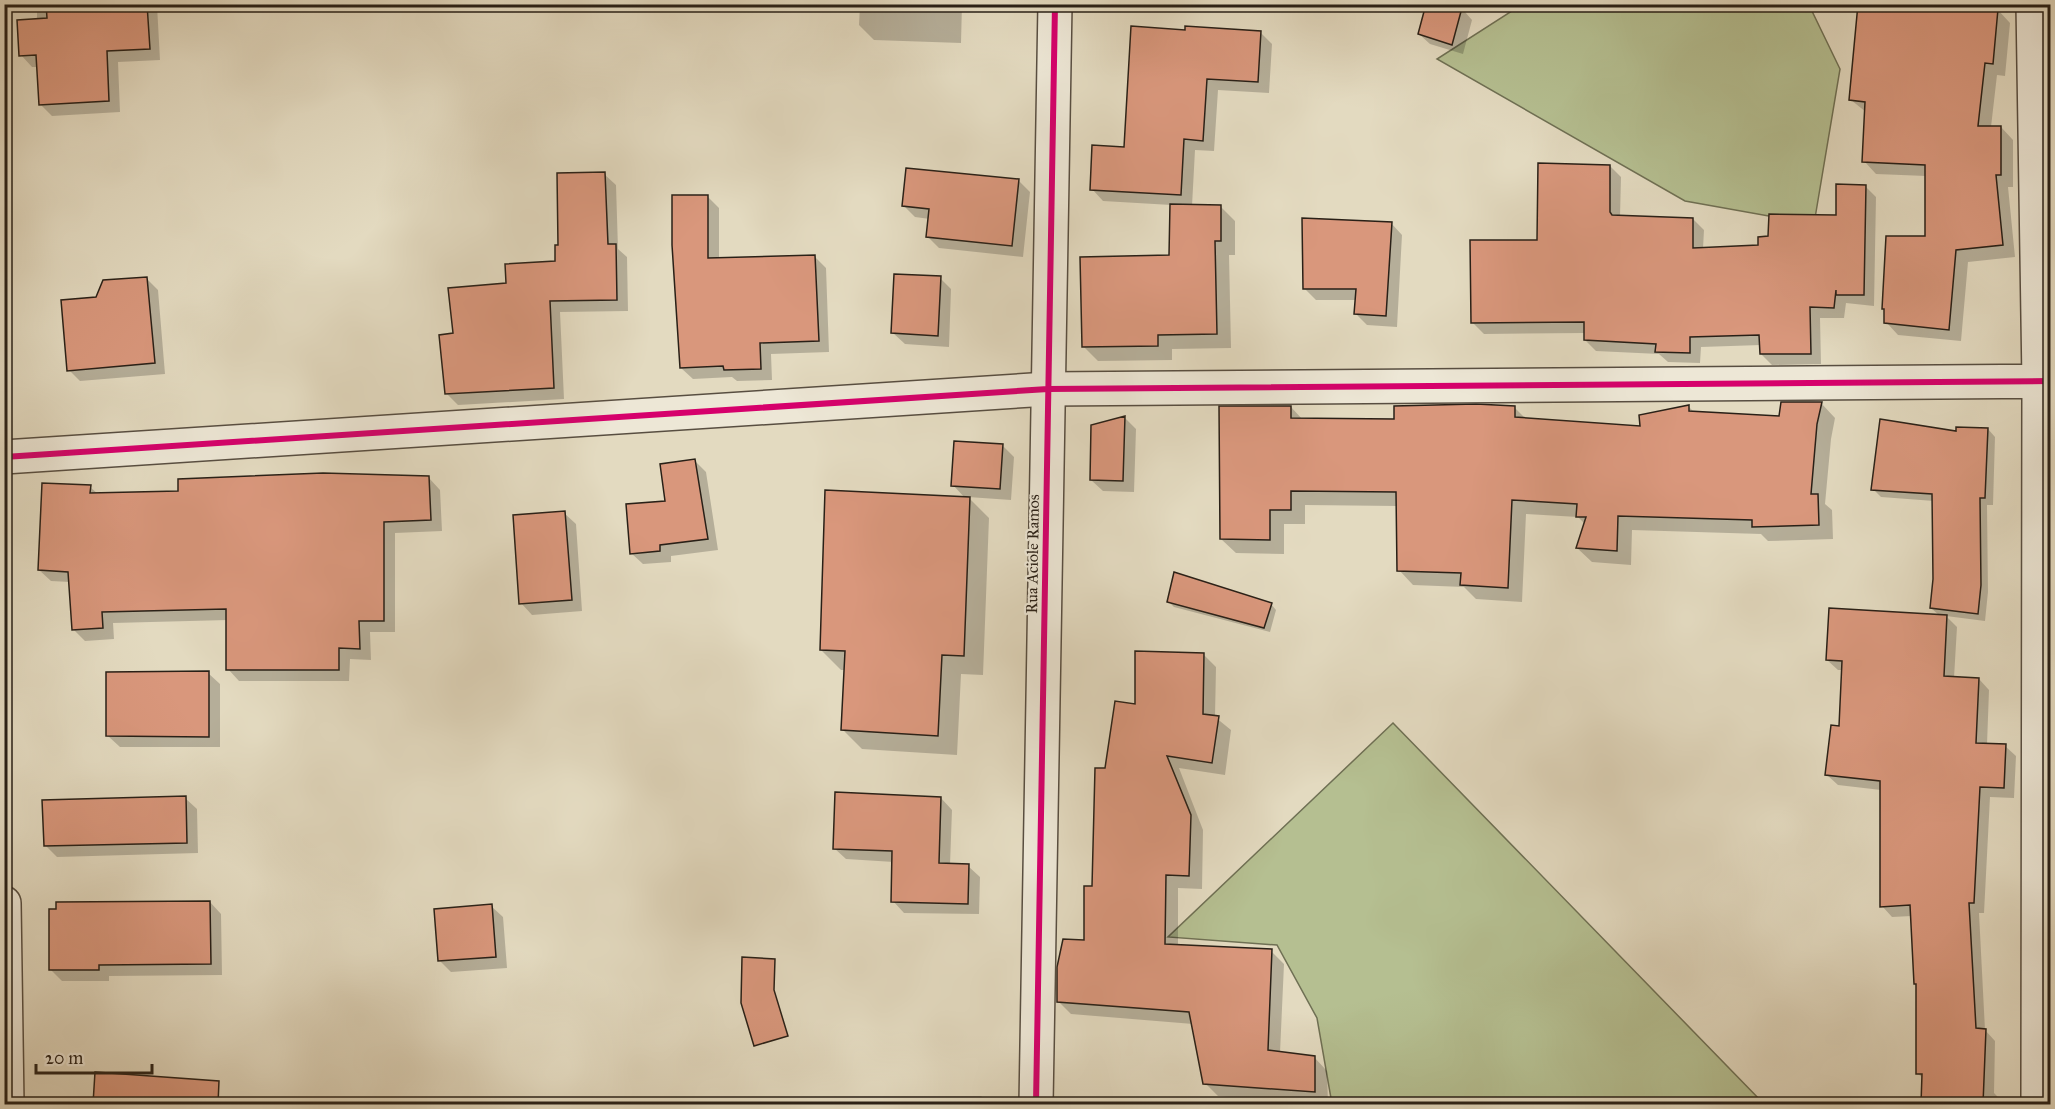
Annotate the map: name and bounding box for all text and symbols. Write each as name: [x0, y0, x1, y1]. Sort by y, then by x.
street label: Rua Aciole Ramos: [1022, 494, 1043, 614]
scale bar: [36, 1037, 152, 1075]
text: 20 m: [45, 1047, 83, 1069]

